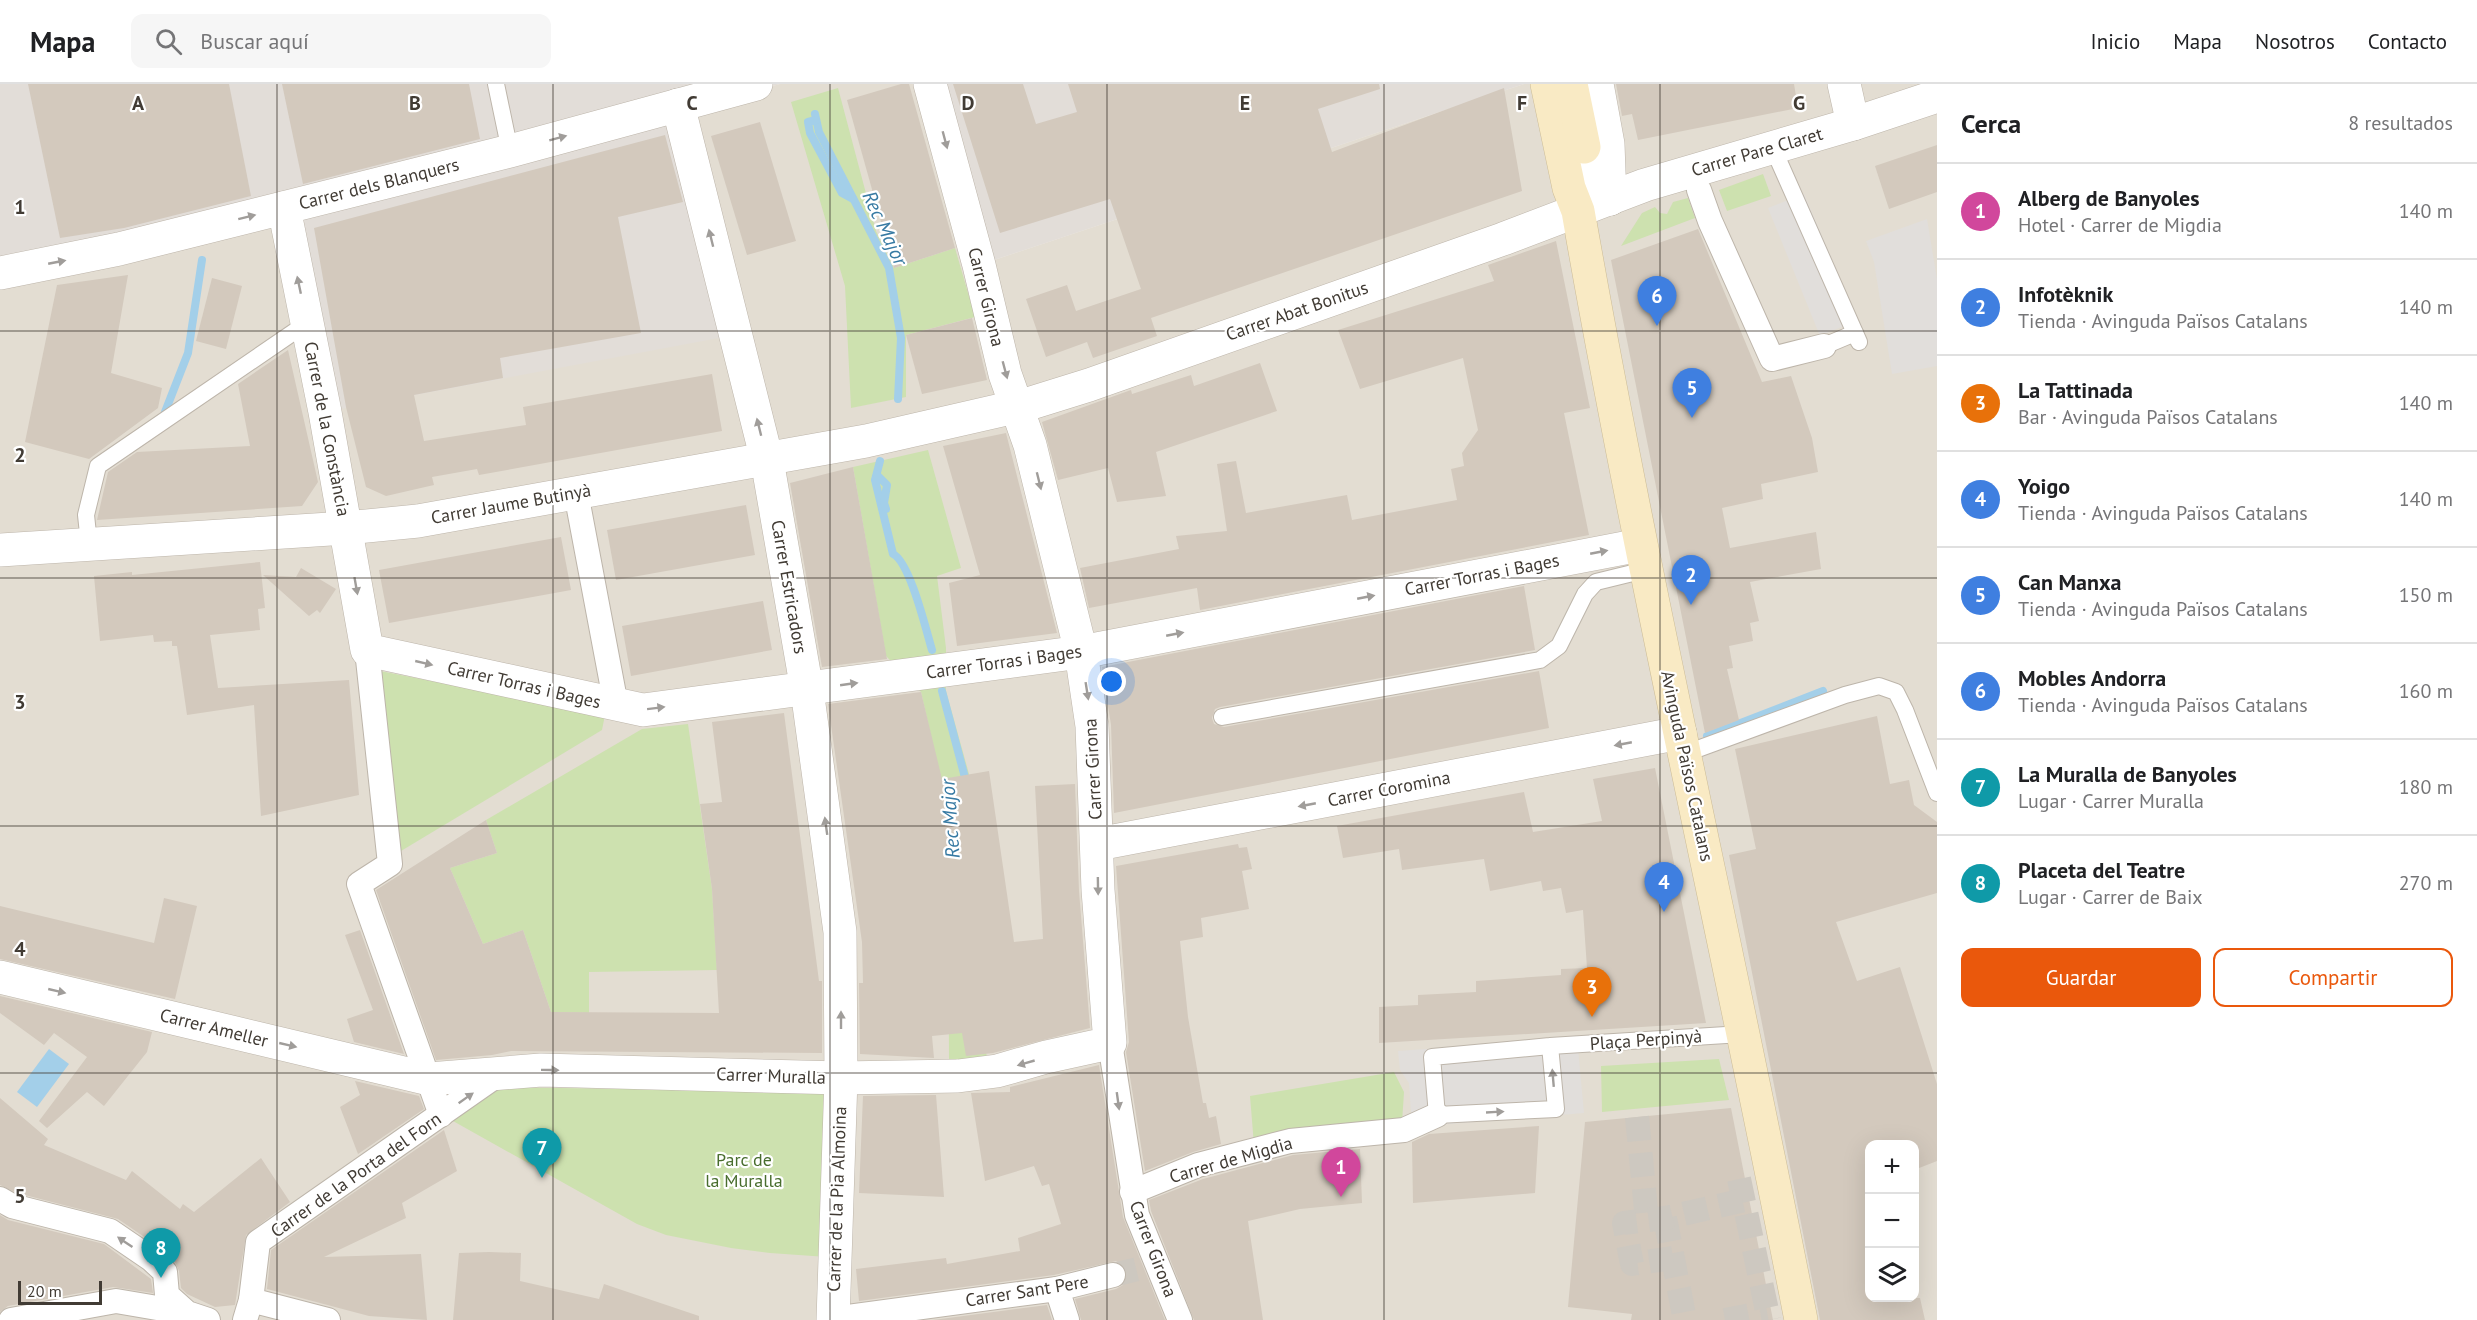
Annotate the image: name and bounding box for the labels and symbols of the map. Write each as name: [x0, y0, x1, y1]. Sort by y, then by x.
text: A: [132, 90, 145, 116]
text: B: [409, 90, 421, 116]
text: C: [686, 90, 698, 116]
text: D: [962, 90, 975, 116]
text: E: [1240, 90, 1250, 116]
text: F: [1517, 90, 1527, 116]
text: G: [1793, 90, 1805, 116]
street label: Carrer Pare Claret: [1689, 122, 1825, 181]
one-way arrow: [941, 131, 951, 150]
one-way arrow: [549, 133, 567, 142]
street label: Carrer dels Blanquers: [296, 152, 461, 215]
water label: Rec Major: [856, 187, 914, 271]
text: 1: [14, 194, 26, 220]
one-way arrow: [238, 212, 256, 222]
one-way arrow: [706, 228, 715, 246]
street label: Carrer Girona: [963, 245, 1010, 349]
one-way arrow: [48, 257, 67, 266]
street label: Carrer Abat Bonitus: [1223, 275, 1371, 346]
one-way arrow: [294, 276, 304, 294]
pin: 6: [1638, 276, 1676, 326]
street label: Carrer de la Constància: [299, 340, 356, 518]
one-way arrow: [1000, 361, 1010, 379]
pin: 5: [1672, 368, 1712, 418]
one-way arrow: [753, 418, 763, 436]
text: 2: [14, 442, 26, 468]
one-way arrow: [1034, 472, 1044, 490]
street label: Carrer Jaume Butinyà: [429, 478, 593, 529]
street label: Carrer Estricadors: [766, 518, 813, 656]
one-way arrow: [1590, 547, 1609, 556]
street label: Carrer Torras i Bages: [1403, 548, 1561, 601]
pin: 2: [1672, 556, 1710, 605]
one-way arrow: [351, 577, 360, 596]
one-way arrow: [1357, 592, 1376, 601]
one-way arrow: [1165, 629, 1184, 638]
street label: Carrer Torras i Bages: [925, 639, 1083, 684]
street label: Carrer Torras i Bages: [445, 656, 603, 713]
one-way arrow: [415, 658, 433, 668]
your location: [1097, 667, 1126, 696]
street label: Avinguda Països Catalans: [1656, 668, 1719, 863]
one-way arrow: [840, 679, 859, 688]
one-way arrow: [1083, 682, 1092, 701]
text: 3: [14, 689, 26, 715]
one-way arrow: [646, 704, 665, 713]
street label: Carrer Girona: [1078, 718, 1107, 820]
one-way arrow: [1613, 740, 1632, 749]
street label: Carrer Coromina: [1326, 765, 1452, 812]
water label: Rec Major: [934, 777, 966, 859]
one-way arrow: [1298, 801, 1317, 810]
one-way arrow: [821, 816, 830, 835]
pin: 4: [1644, 862, 1684, 912]
one-way arrow: [1093, 876, 1103, 895]
text: 4: [14, 936, 26, 962]
pin: 3: [1572, 968, 1612, 1017]
one-way arrow: [48, 987, 67, 996]
street label: Carrer Ameller: [158, 1003, 271, 1052]
one-way arrow: [836, 1010, 846, 1029]
street label: Plaça Perpinyà: [1589, 1024, 1703, 1055]
one-way arrow: [278, 1041, 297, 1051]
one-way arrow: [1017, 1059, 1035, 1068]
street label: Carrer Muralla: [716, 1062, 826, 1089]
one-way arrow: [540, 1065, 559, 1075]
one-way arrow: [1548, 1068, 1558, 1087]
one-way arrow: [1114, 1091, 1123, 1110]
one-way arrow: [457, 1092, 473, 1104]
street label: Carrer de la Pia Almoina: [822, 1106, 851, 1292]
street label: Carrer de la Porta del Forn: [266, 1107, 446, 1242]
one-way arrow: [1486, 1107, 1505, 1116]
pin: 7: [522, 1128, 562, 1178]
street label: Carrer de Migdia: [1167, 1131, 1295, 1188]
park label: Parc de la Muralla: [705, 1148, 783, 1192]
pin: 1: [1322, 1148, 1360, 1197]
text: 5: [14, 1183, 26, 1209]
street label: Carrer Girona: [1125, 1197, 1182, 1300]
pin: 8: [142, 1228, 180, 1278]
one-way arrow: [117, 1237, 133, 1248]
street label: Carrer Sant Pere: [964, 1269, 1090, 1312]
scale bar: [18, 1278, 102, 1306]

